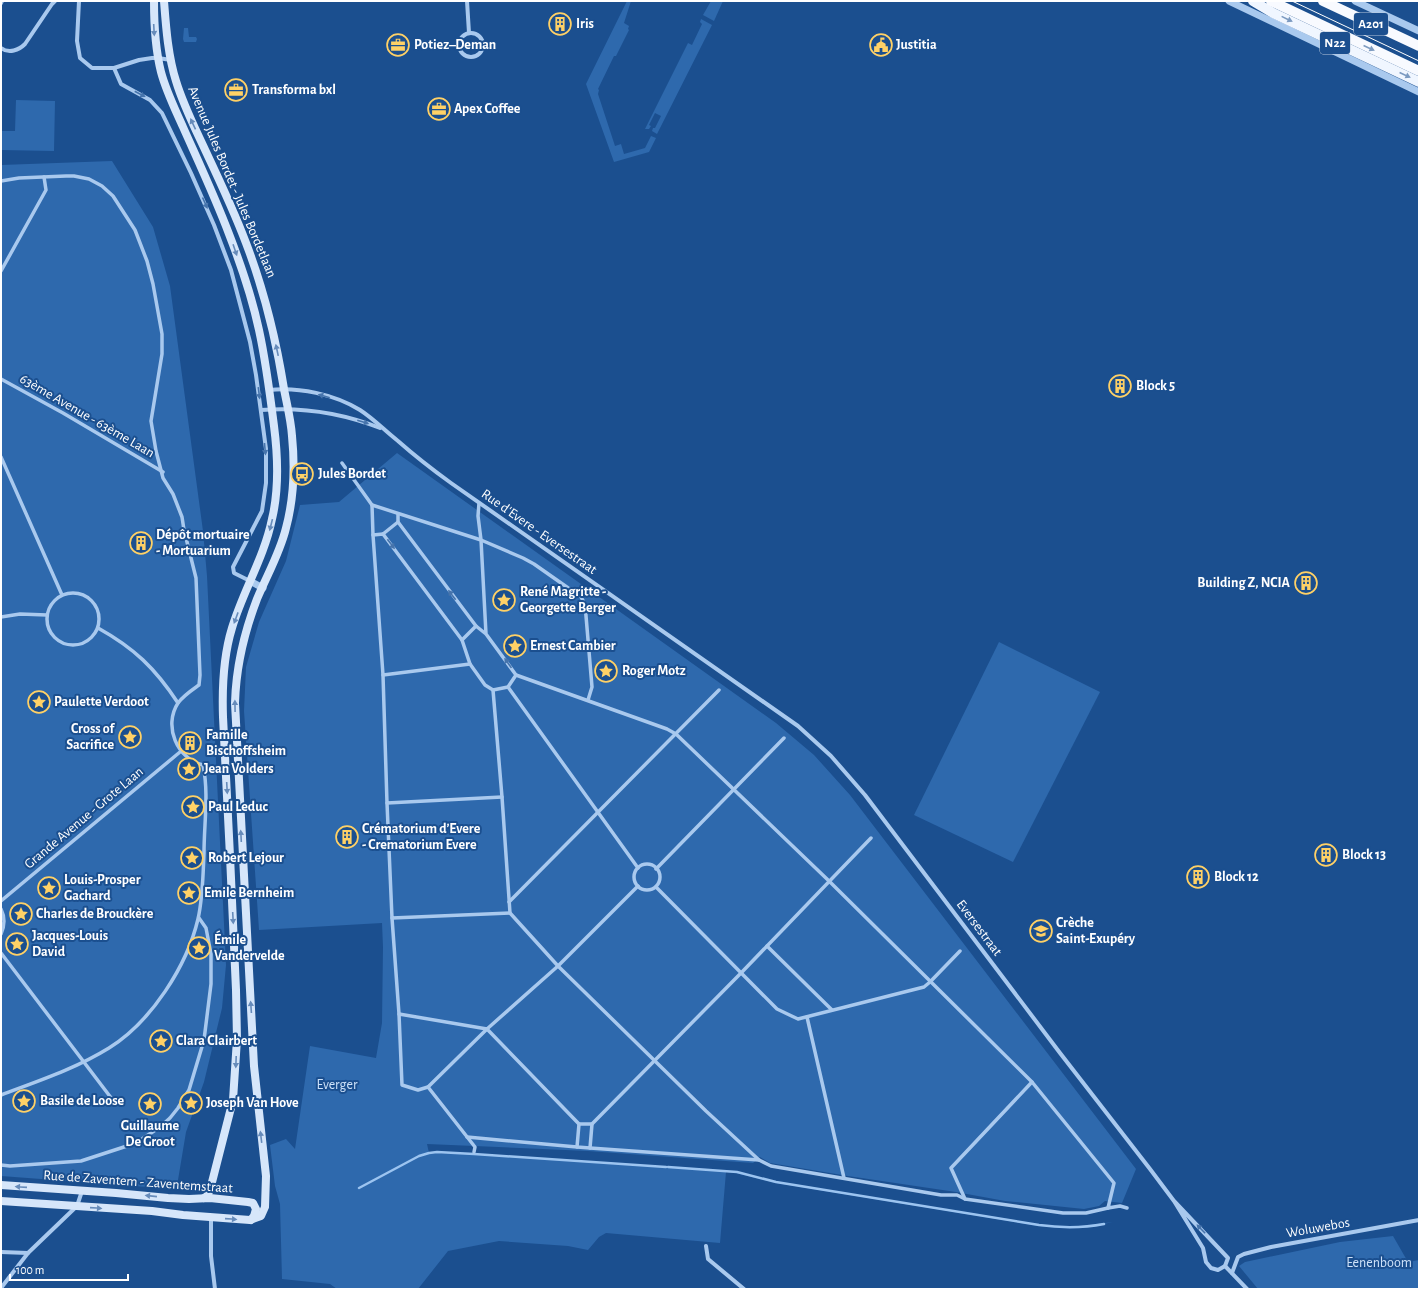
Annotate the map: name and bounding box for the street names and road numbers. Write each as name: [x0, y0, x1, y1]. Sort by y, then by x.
road number: A201: [1354, 13, 1388, 35]
road number: N22: [1320, 32, 1350, 54]
street label: Avenue Jules Bordet - Jules Bordetlaan: [185, 84, 279, 280]
street label: 63ème Avenue - 63ème Laan: [17, 372, 157, 460]
street label: Rue d'Evere - Eversestraat: [479, 487, 600, 577]
street label: Grande Avenue - Grote Laan: [22, 764, 146, 872]
street label: Eversestraat: [954, 897, 1005, 959]
street label: Rue de Zaventem - Zaventemstraat: [43, 1168, 234, 1196]
street label: Woluwebos: [1285, 1216, 1351, 1240]

